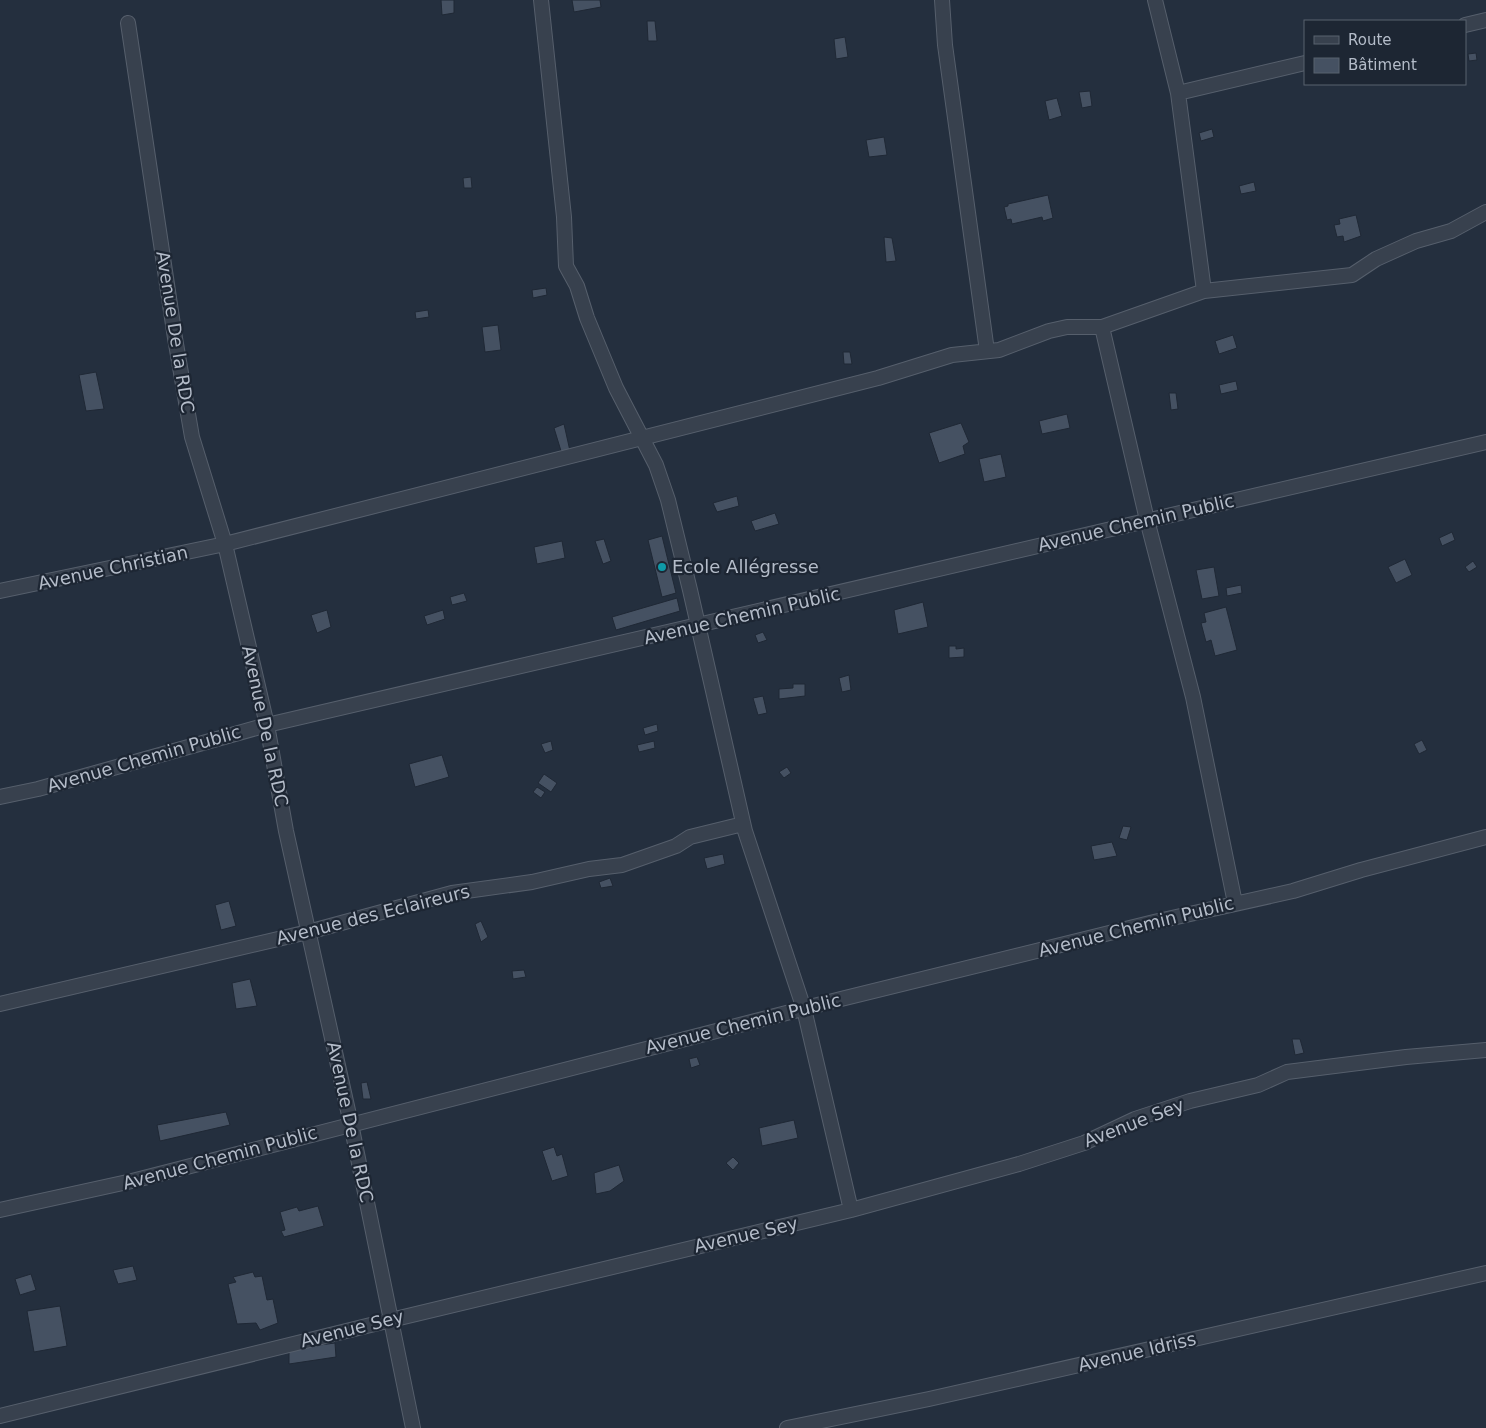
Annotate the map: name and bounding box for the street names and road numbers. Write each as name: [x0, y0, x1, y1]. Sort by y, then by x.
street label: Avenue De la RDC: [152, 249, 199, 415]
street label: Avenue Chemin Public: [1036, 490, 1236, 555]
street label: Avenue Christian: [36, 541, 190, 594]
street label: Avenue Chemin Public: [642, 583, 842, 648]
street label: Avenue De la RDC: [238, 644, 293, 808]
street label: Avenue Chemin Public: [45, 721, 243, 796]
street label: Avenue des Eclaireurs: [274, 880, 472, 949]
street label: Avenue Chemin Public: [1036, 892, 1236, 961]
street label: Avenue Chemin Public: [643, 989, 843, 1058]
street label: Avenue De la RDC: [323, 1040, 378, 1204]
street label: Avenue Sey: [1081, 1094, 1187, 1151]
street label: Avenue Chemin Public: [120, 1121, 319, 1194]
street label: Avenue Sey: [692, 1212, 800, 1257]
street label: Avenue Sey: [298, 1305, 406, 1351]
street label: Avenue Idriss: [1076, 1328, 1198, 1375]

